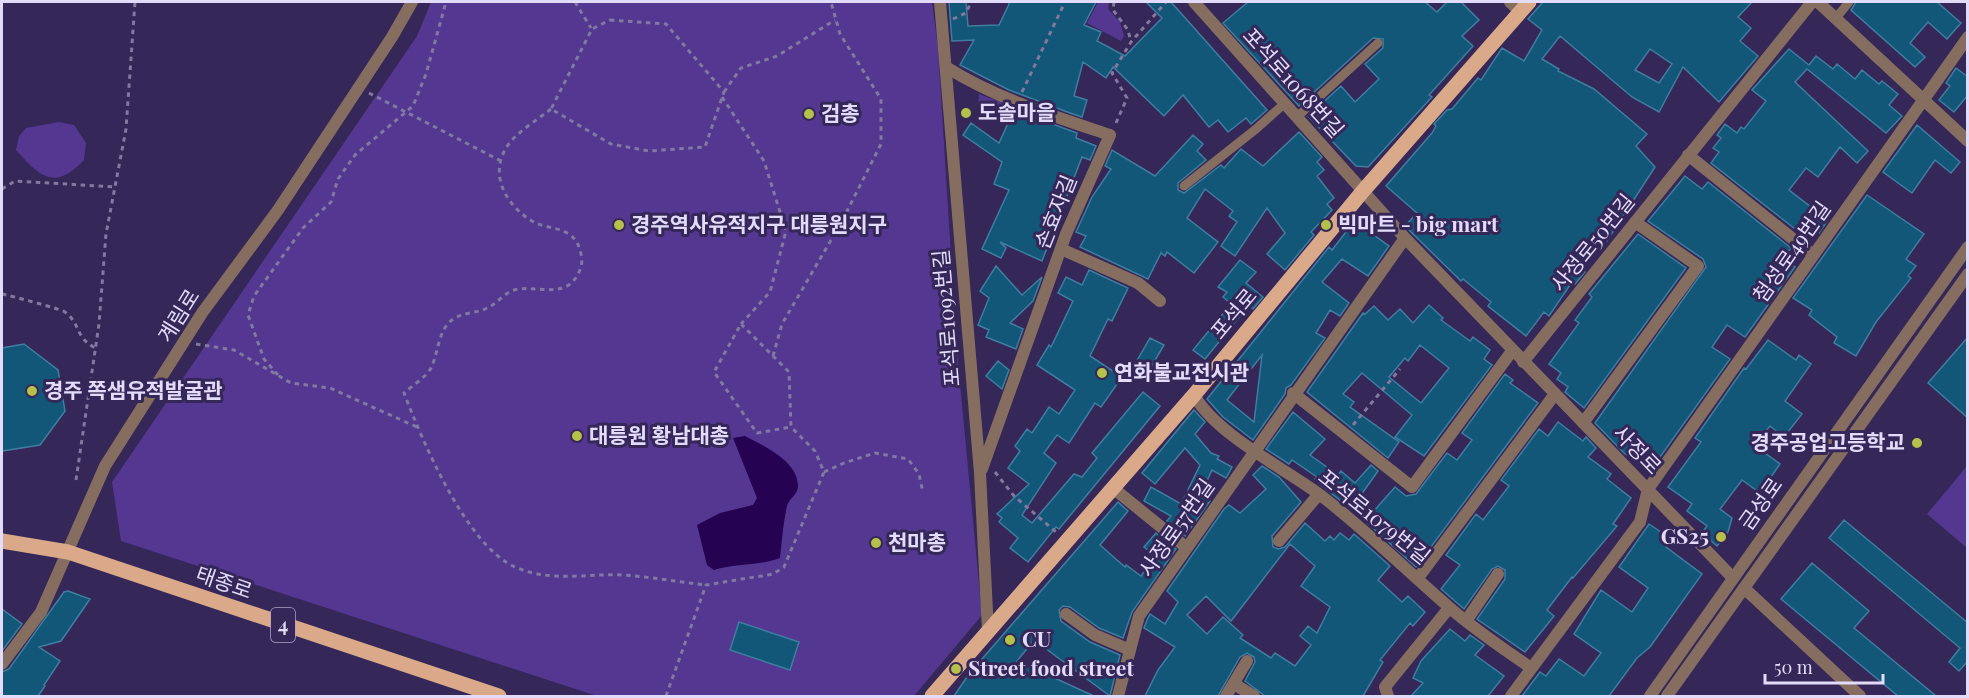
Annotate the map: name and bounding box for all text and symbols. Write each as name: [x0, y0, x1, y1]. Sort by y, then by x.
street label: 포석로1068번길: [1238, 21, 1351, 143]
place label: 도솔마을: [978, 97, 1055, 125]
place label: 검총: [821, 98, 860, 126]
marker: 도솔마을: [959, 106, 973, 120]
marker: 검총: [802, 107, 816, 121]
street label: 손효자길: [1027, 170, 1082, 252]
street label: 사정로50번길: [1543, 187, 1639, 296]
street label: 첨성로49번길: [1745, 195, 1836, 307]
place label: 경주역사유적지구 대릉원지구: [631, 209, 887, 237]
place label: 빅마트 - big mart: [1338, 209, 1499, 237]
marker: 경주역사유적지구 대릉원지구: [612, 218, 626, 232]
marker: 빅마트 - big mart: [1319, 218, 1333, 232]
street label: 포석로1092번길: [925, 248, 965, 388]
street label: 포석로: [1203, 282, 1262, 344]
street label: 계림로: [150, 283, 205, 347]
place label: 연화불교전시관: [1114, 357, 1249, 385]
marker: 연화불교전시관: [1095, 366, 1109, 380]
place label: 경주 쪽샘유적발굴관: [44, 375, 223, 403]
marker: 경주 쪽샘유적발굴관: [25, 384, 39, 398]
street label: 사정로: [1608, 418, 1669, 479]
place label: 대릉원 황남대총: [589, 420, 729, 448]
place label: 경주공업고등학교: [1750, 427, 1905, 455]
marker: 대릉원 황남대총: [570, 429, 584, 443]
marker: 경주공업고등학교: [1910, 436, 1924, 450]
street label: 포석로1079번길: [1314, 462, 1437, 569]
street label: 금성로: [1731, 471, 1787, 535]
street label: 사정로57번길: [1131, 472, 1219, 582]
place label: GS25: [1661, 521, 1709, 549]
place label: 천마총: [888, 527, 946, 555]
marker: GS25: [1714, 530, 1728, 544]
marker: 천마총: [869, 536, 883, 550]
street label: 태종로: [193, 558, 257, 604]
road number: 4: [271, 608, 295, 642]
place label: CU: [1022, 624, 1052, 652]
marker: CU: [1003, 633, 1017, 647]
scale bar: [1765, 647, 1884, 685]
place label: Street food street: [968, 653, 1134, 681]
text: 50 m: [1774, 655, 1813, 679]
marker: Street food street: [949, 662, 963, 676]

